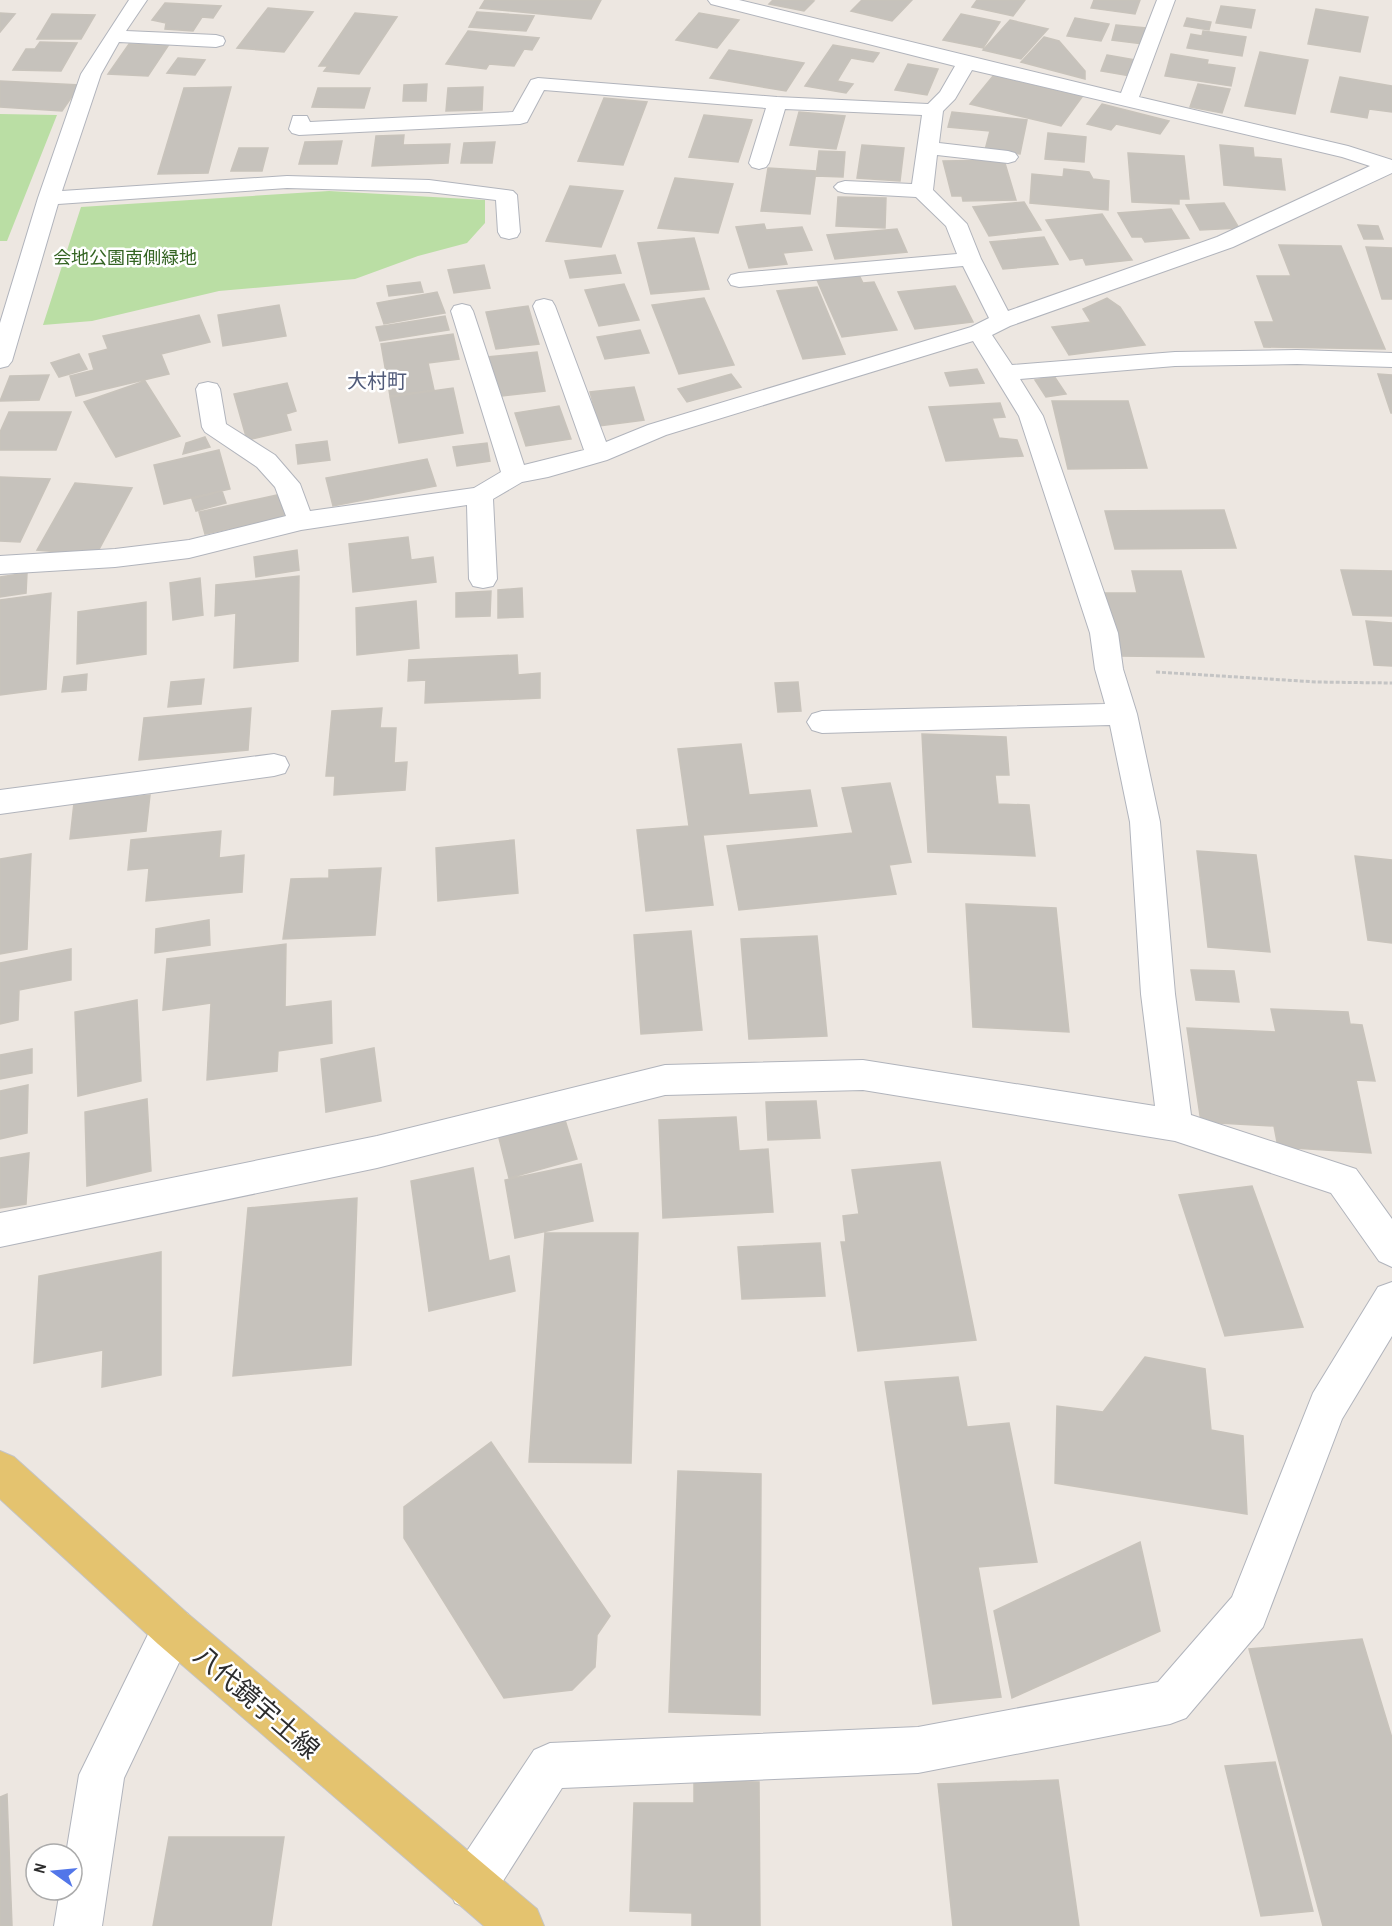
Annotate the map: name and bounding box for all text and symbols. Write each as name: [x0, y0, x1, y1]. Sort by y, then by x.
park label: 会地公園南側緑地: [53, 245, 197, 270]
district label: 大村町: [347, 367, 407, 394]
street label: 八代鏡宇土線: [187, 1638, 327, 1766]
north arrow: [24, 1842, 84, 1902]
text: N: [28, 1861, 51, 1876]

